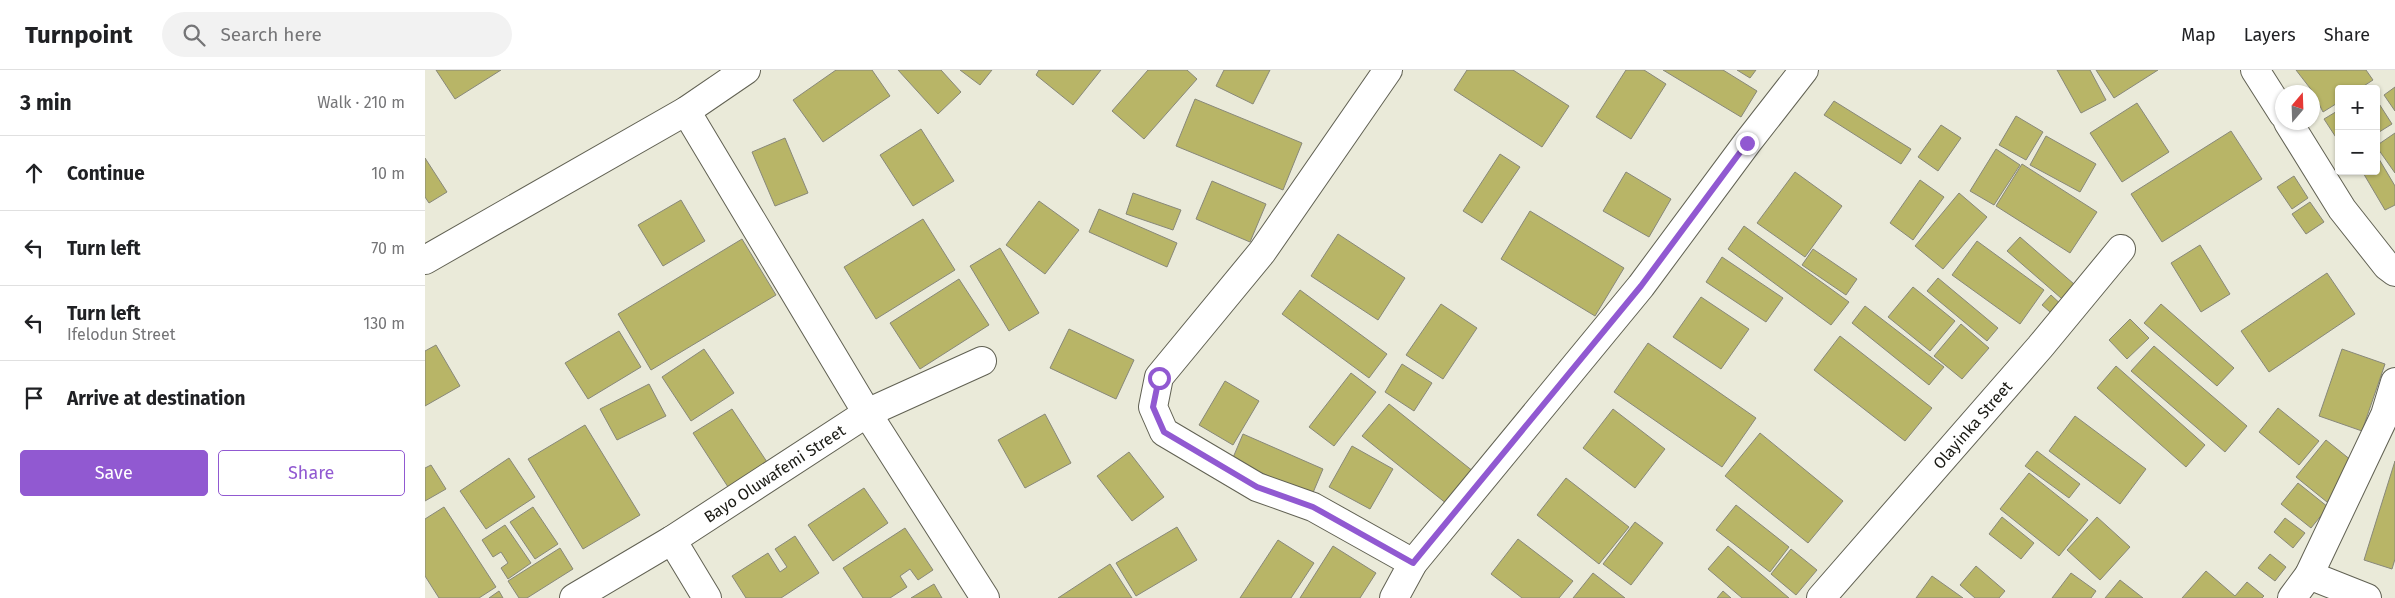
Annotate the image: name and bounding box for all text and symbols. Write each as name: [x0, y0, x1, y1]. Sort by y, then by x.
search box: [162, 12, 512, 57]
text: Turnpoint: [25, 21, 132, 49]
icon: search: [180, 21, 208, 49]
text: Search here: [220, 23, 322, 46]
text: Map: [2181, 24, 2216, 46]
text: Layers: [2244, 24, 2296, 46]
text: Share: [2324, 24, 2370, 46]
north arrow: [2275, 85, 2320, 130]
map controls: [2335, 85, 2380, 175]
button: +: [2335, 85, 2380, 130]
text: 3 min: [20, 90, 72, 116]
text: Walk · 210 m: [317, 93, 405, 112]
button: −: [2335, 130, 2380, 175]
route end: [1736, 132, 1759, 155]
icon: ahead: [20, 159, 48, 187]
text: Continue: [67, 162, 145, 185]
text: 10 m: [371, 164, 405, 183]
icon: left: [20, 234, 48, 262]
text: Turn left: [67, 237, 141, 260]
text: 70 m: [371, 239, 405, 258]
text: Turn left: [67, 302, 141, 325]
icon: left: [20, 309, 48, 337]
text: 130 m: [363, 314, 405, 333]
text: Ifelodun Street: [67, 325, 176, 344]
route start: [1148, 367, 1171, 390]
street label: Olayinka Street: [1929, 377, 2016, 473]
icon: arrive: [20, 384, 48, 412]
text: Arrive at destination: [67, 387, 246, 410]
street label: Bayo Oluwafemi Street: [700, 421, 849, 527]
button: Save: [20, 450, 208, 496]
button: Share: [218, 450, 405, 496]

